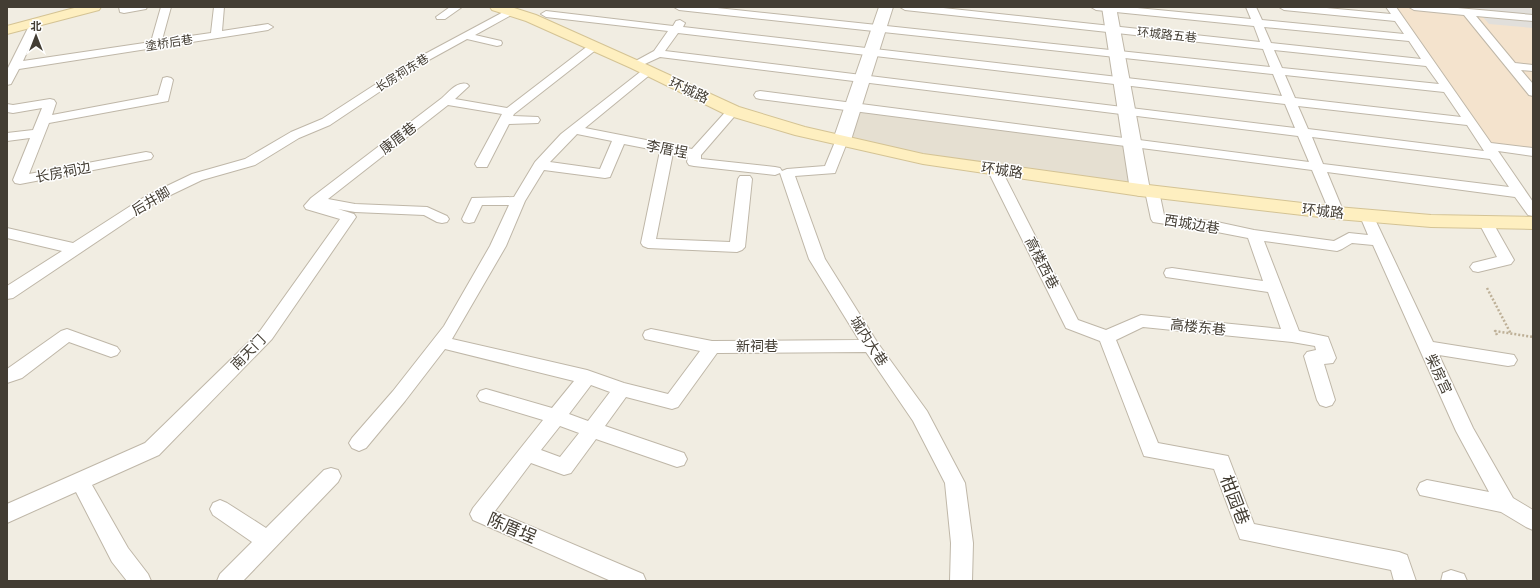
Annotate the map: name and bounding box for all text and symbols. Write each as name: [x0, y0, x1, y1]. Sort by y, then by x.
north arrow: [16, 16, 56, 56]
text: 北: [31, 19, 42, 33]
street label: 环城路五巷: [1136, 24, 1198, 46]
street label: 塗桥后巷: [144, 31, 194, 55]
street label: 长房祠东巷: [372, 50, 432, 96]
street label: 环城路: [666, 73, 712, 107]
street label: 康厝巷: [376, 118, 420, 158]
street label: 李厝埕: [645, 136, 689, 162]
street label: 长房祠边: [34, 158, 92, 186]
street label: 环城路: [980, 158, 1024, 182]
street label: 后井脚: [128, 183, 174, 219]
street label: 环城路: [1301, 200, 1345, 222]
street label: 西城边巷: [1163, 211, 1221, 237]
street label: 高楼西巷: [1021, 234, 1063, 292]
street label: 城内大巷: [846, 313, 892, 369]
street label: 高楼东巷: [1169, 315, 1227, 339]
street label: 南天门: [227, 331, 269, 373]
street label: 新祠巷: [736, 337, 778, 355]
street label: 柴房宫: [1422, 351, 1456, 397]
street label: 柑园巷: [1216, 472, 1254, 528]
street label: 陈厝埕: [484, 508, 540, 548]

